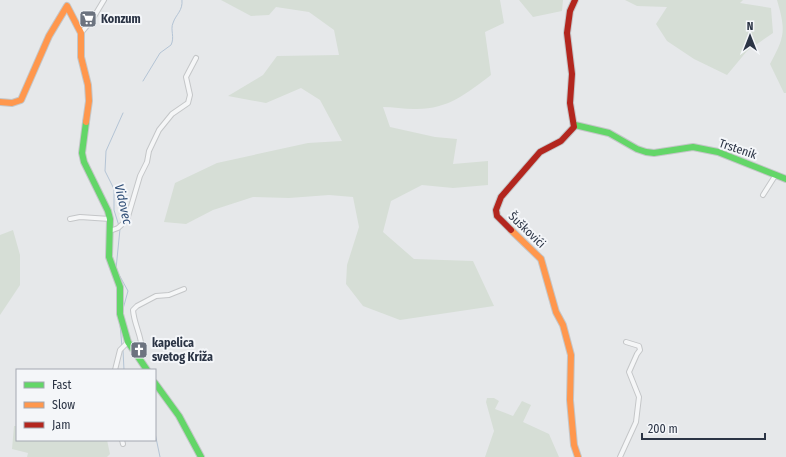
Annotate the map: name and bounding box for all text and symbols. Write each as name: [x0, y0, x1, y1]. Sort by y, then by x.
supermarket icon: Konzum: [78, 9, 98, 29]
place label: Konzum: [101, 12, 141, 26]
north arrow: [730, 16, 770, 56]
text: N: [747, 20, 753, 33]
street label: Trstenik: [717, 136, 759, 162]
water label: Vidovec: [112, 183, 136, 226]
street label: Šuškovići: [506, 208, 549, 251]
place label: kapelica svetog Križa: [152, 336, 213, 364]
church icon: kapelica svetog Križa: [129, 340, 149, 360]
legend: [16, 369, 156, 441]
text: Fast: [52, 378, 71, 392]
text: Slow: [52, 398, 75, 412]
scale bar: [642, 415, 765, 441]
text: Jam: [52, 418, 70, 432]
text: 200 m: [648, 422, 678, 436]

